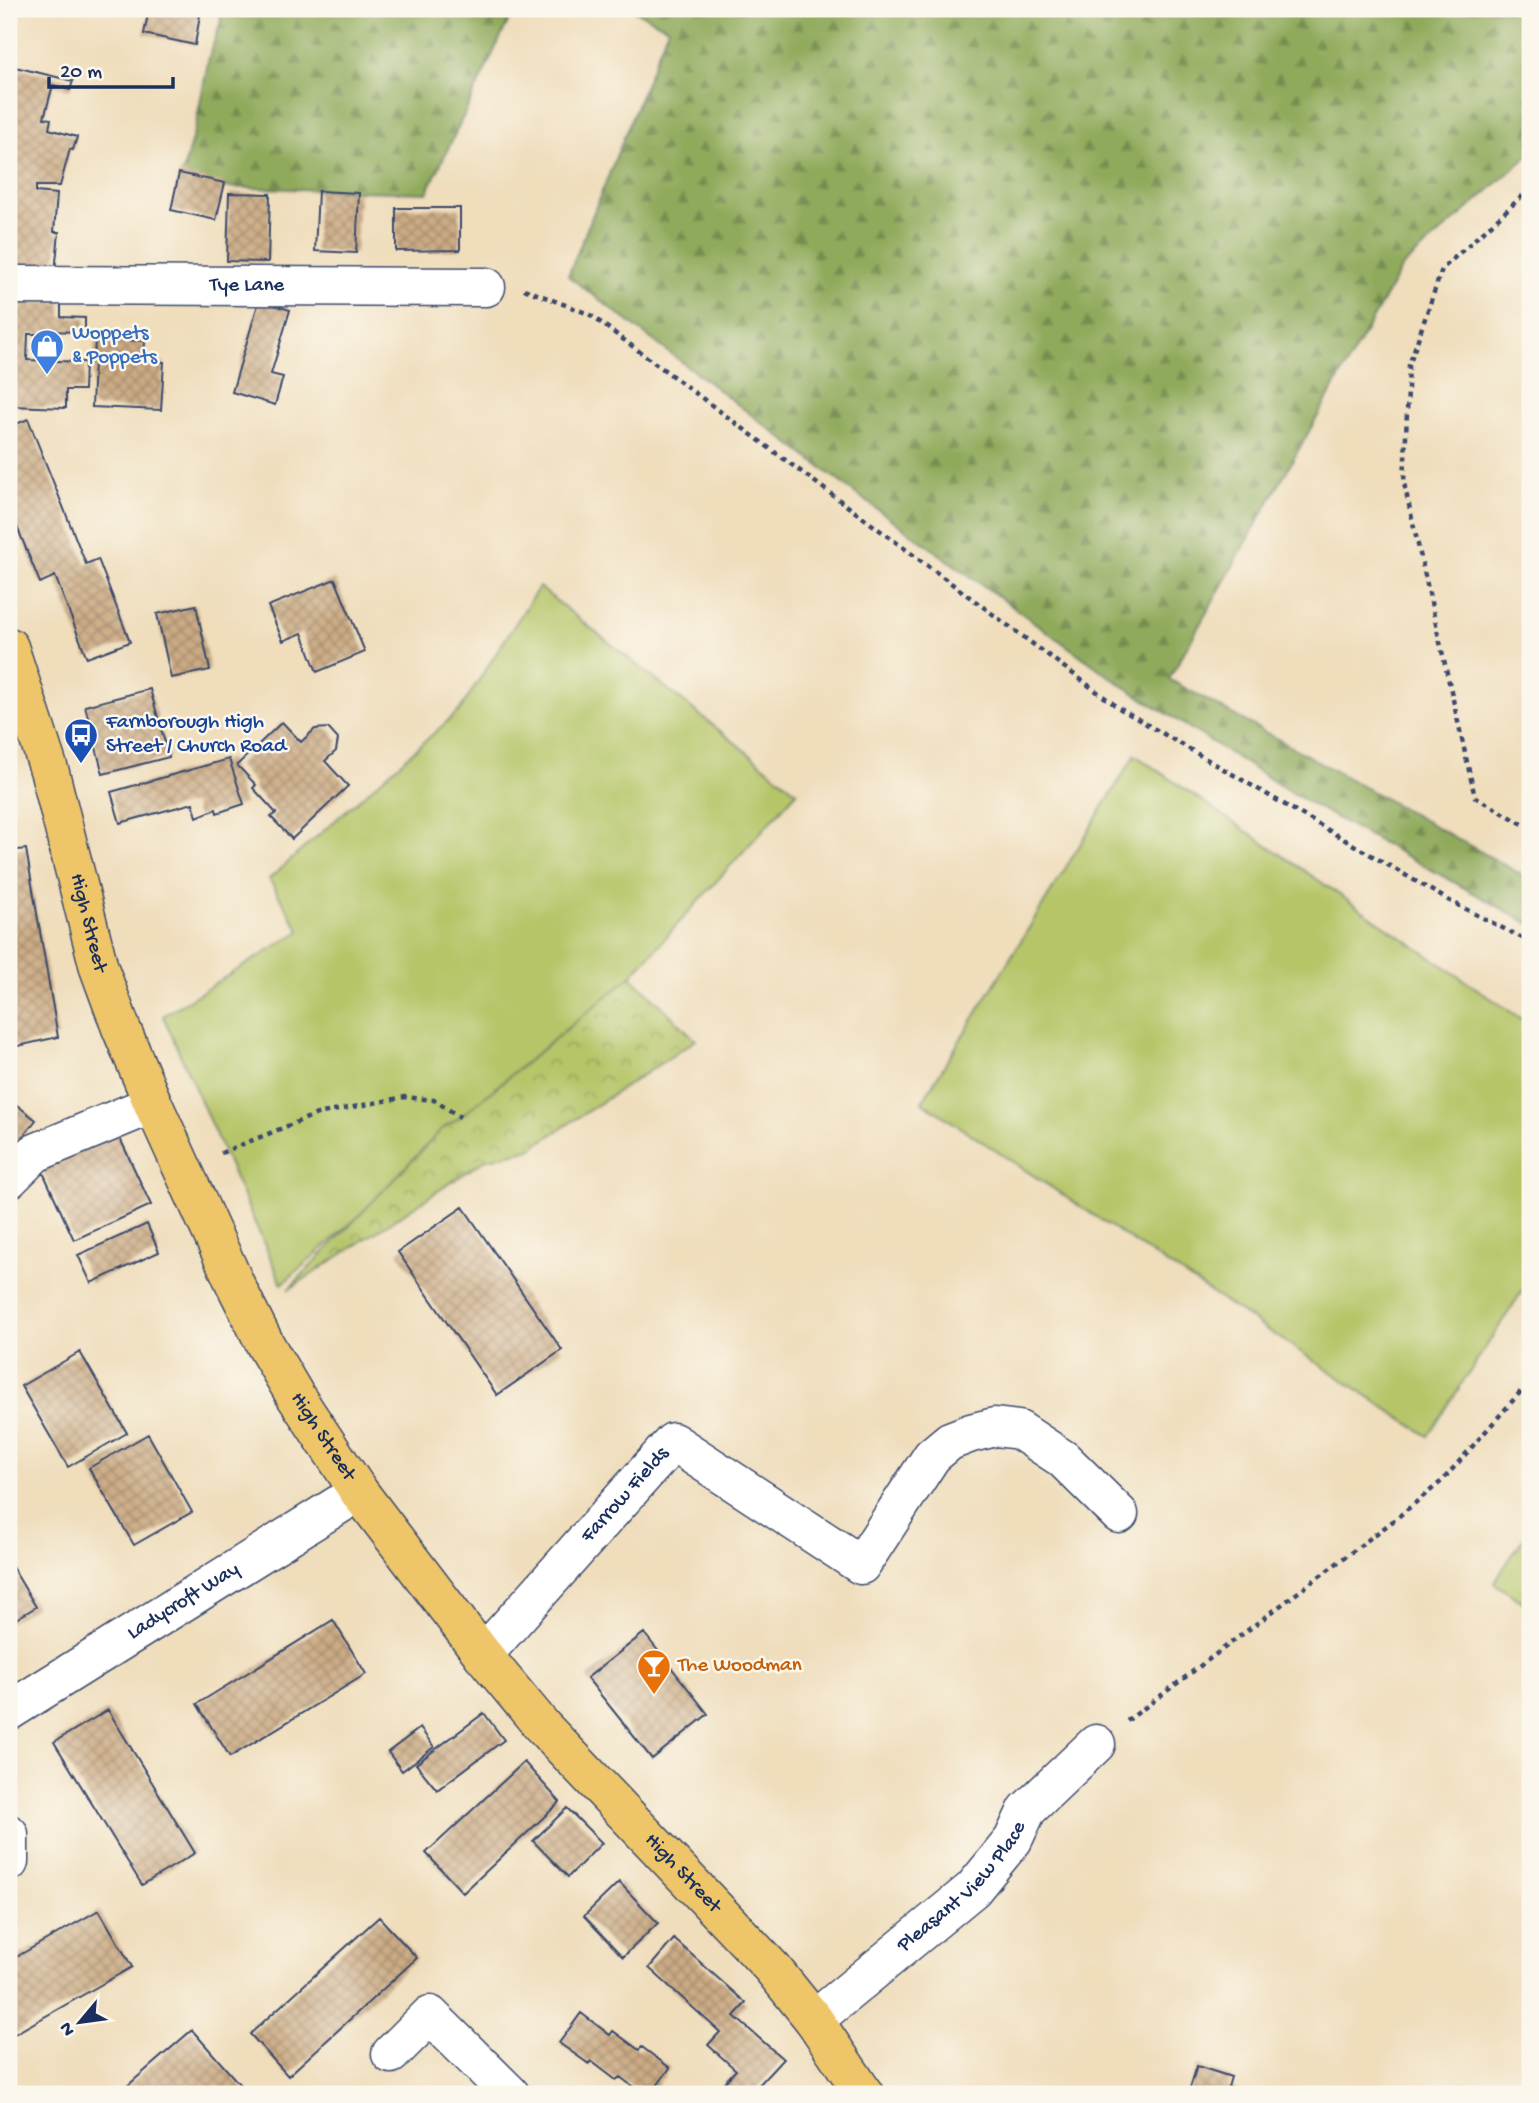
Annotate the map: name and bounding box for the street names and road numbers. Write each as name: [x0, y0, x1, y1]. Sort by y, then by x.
street label: Tye Lane: [209, 273, 285, 299]
street label: High Street: [63, 871, 113, 977]
street label: High Street: [284, 1388, 362, 1488]
street label: Farrow Fields: [575, 1441, 676, 1549]
street label: Ladycroft Way: [123, 1557, 244, 1646]
street label: Pleasant View Place: [892, 1817, 1033, 1959]
street label: High Street: [639, 1828, 728, 1921]

